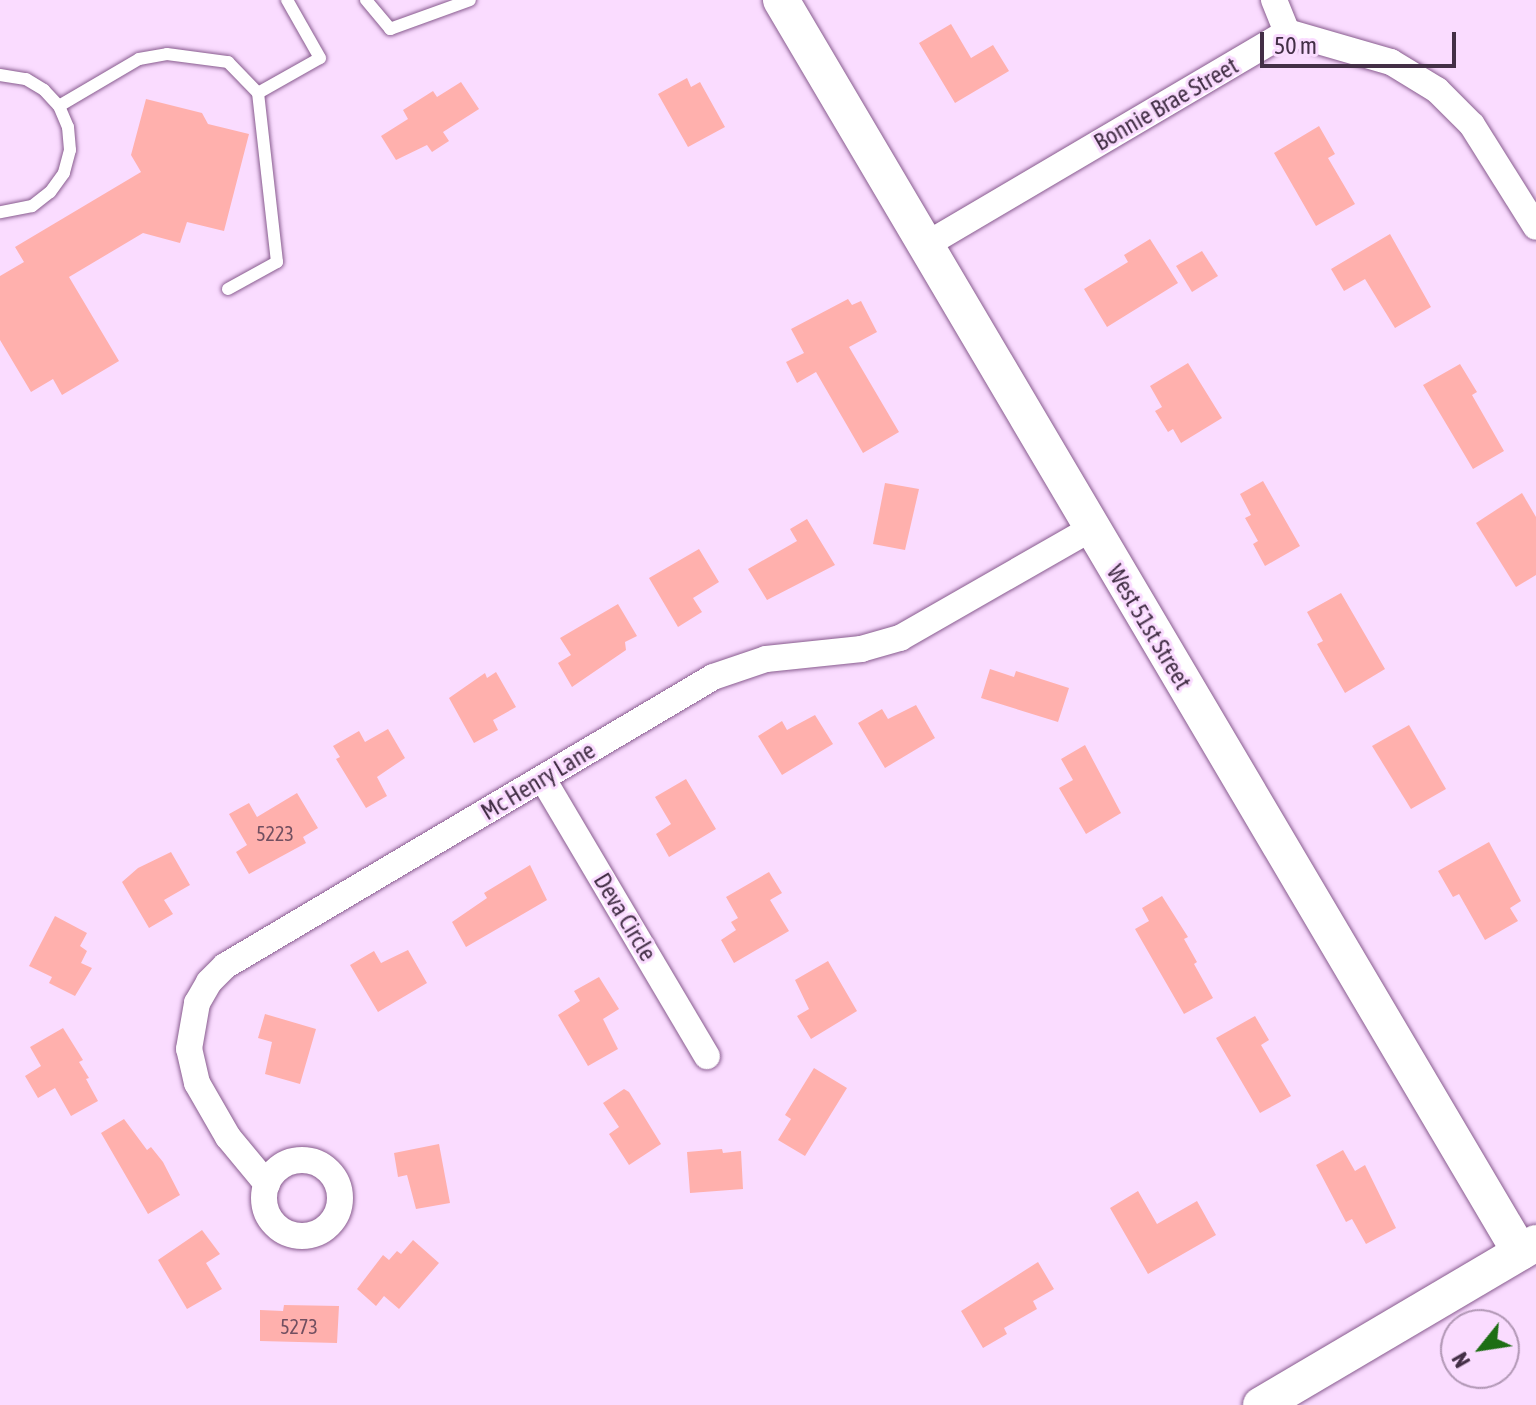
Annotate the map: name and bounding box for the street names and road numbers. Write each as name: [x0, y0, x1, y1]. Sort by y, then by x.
street label: Bonnie Brae Street: [1089, 51, 1243, 157]
street label: West 51st Street: [1101, 560, 1197, 694]
street label: Mc Henry Lane: [476, 736, 600, 826]
street label: Deva Circle: [588, 868, 662, 966]

